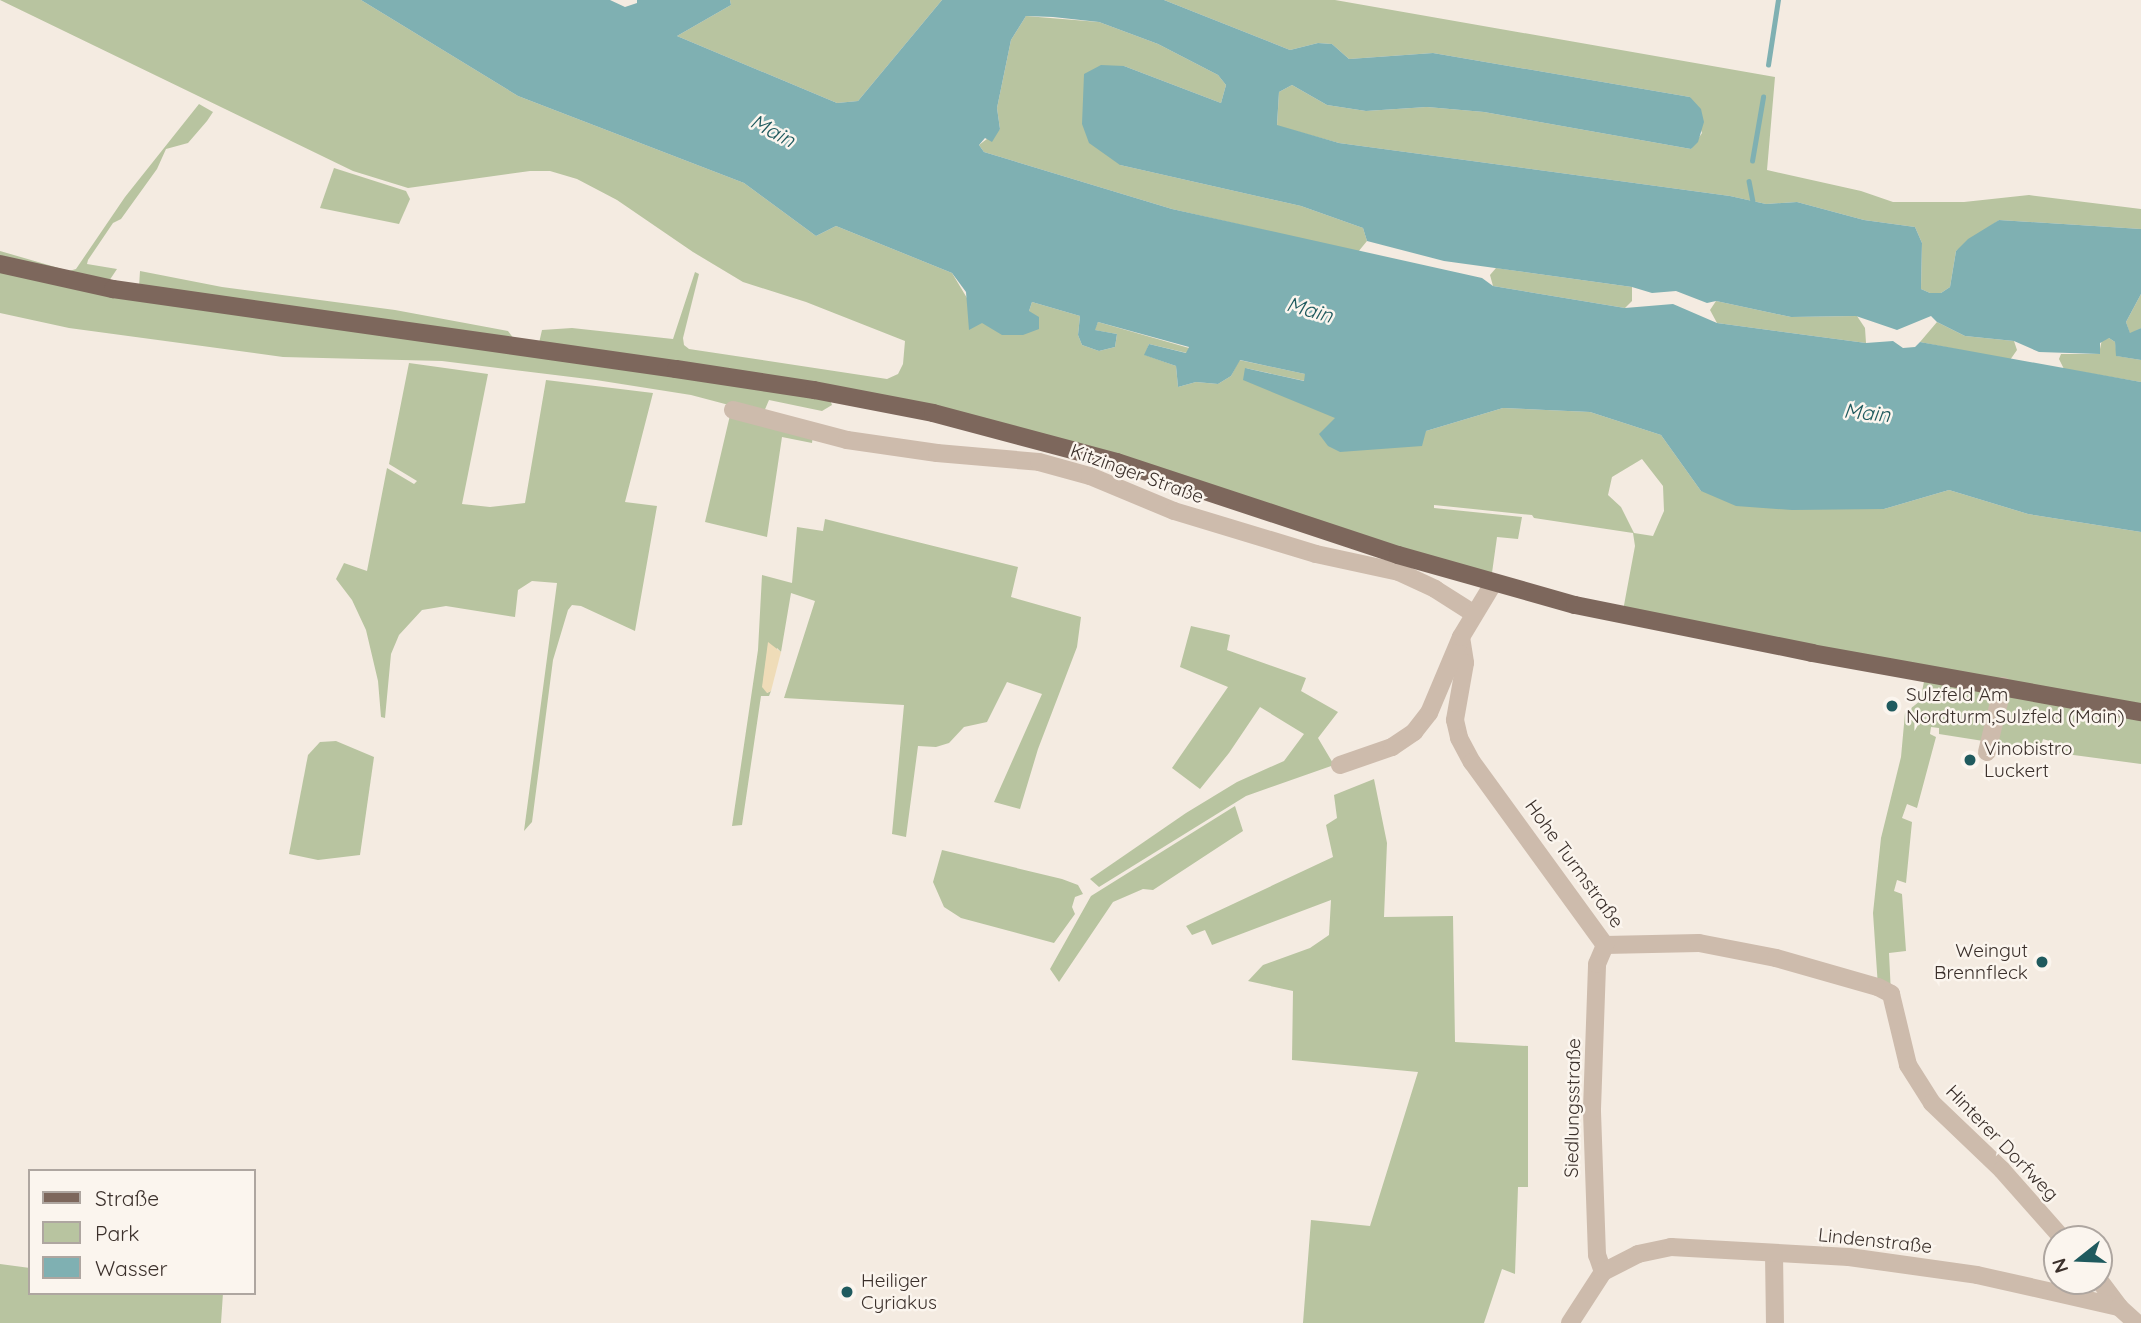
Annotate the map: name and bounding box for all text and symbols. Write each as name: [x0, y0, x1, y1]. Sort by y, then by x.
water label: Main: [746, 108, 800, 152]
water label: Main: [1284, 290, 1336, 328]
water label: Main: [1842, 397, 1892, 427]
street label: Kitzinger Straße: [1067, 439, 1207, 509]
place label: Sulzfeld Am Nordturm,Sulzfeld (Main): [1906, 684, 2124, 728]
marker: Sulzfeld Am Nordturm,Sulzfeld (Main): [1884, 698, 1900, 714]
place label: Vinobistro Luckert: [1984, 738, 2072, 782]
marker: Vinobistro Luckert: [1962, 752, 1978, 768]
street label: Hohe Turmstraße: [1520, 796, 1628, 932]
place label: Weingut Brennfleck: [1934, 940, 2028, 984]
marker: Weingut Brennfleck: [2034, 954, 2050, 970]
street label: Siedlungsstraße: [1560, 1038, 1586, 1178]
street label: Hinterer Dorfweg: [1941, 1080, 2063, 1206]
legend: [28, 1169, 256, 1295]
text: Straße: [95, 1185, 159, 1211]
text: Park: [95, 1220, 139, 1246]
street label: Lindenstraße: [1817, 1224, 1933, 1258]
north arrow: [2043, 1225, 2113, 1295]
text: Wasser: [95, 1255, 167, 1281]
text: N: [2046, 1256, 2074, 1276]
place label: Heiliger Cyriakus: [861, 1270, 937, 1314]
marker: Heiliger Cyriakus: [839, 1284, 855, 1300]

